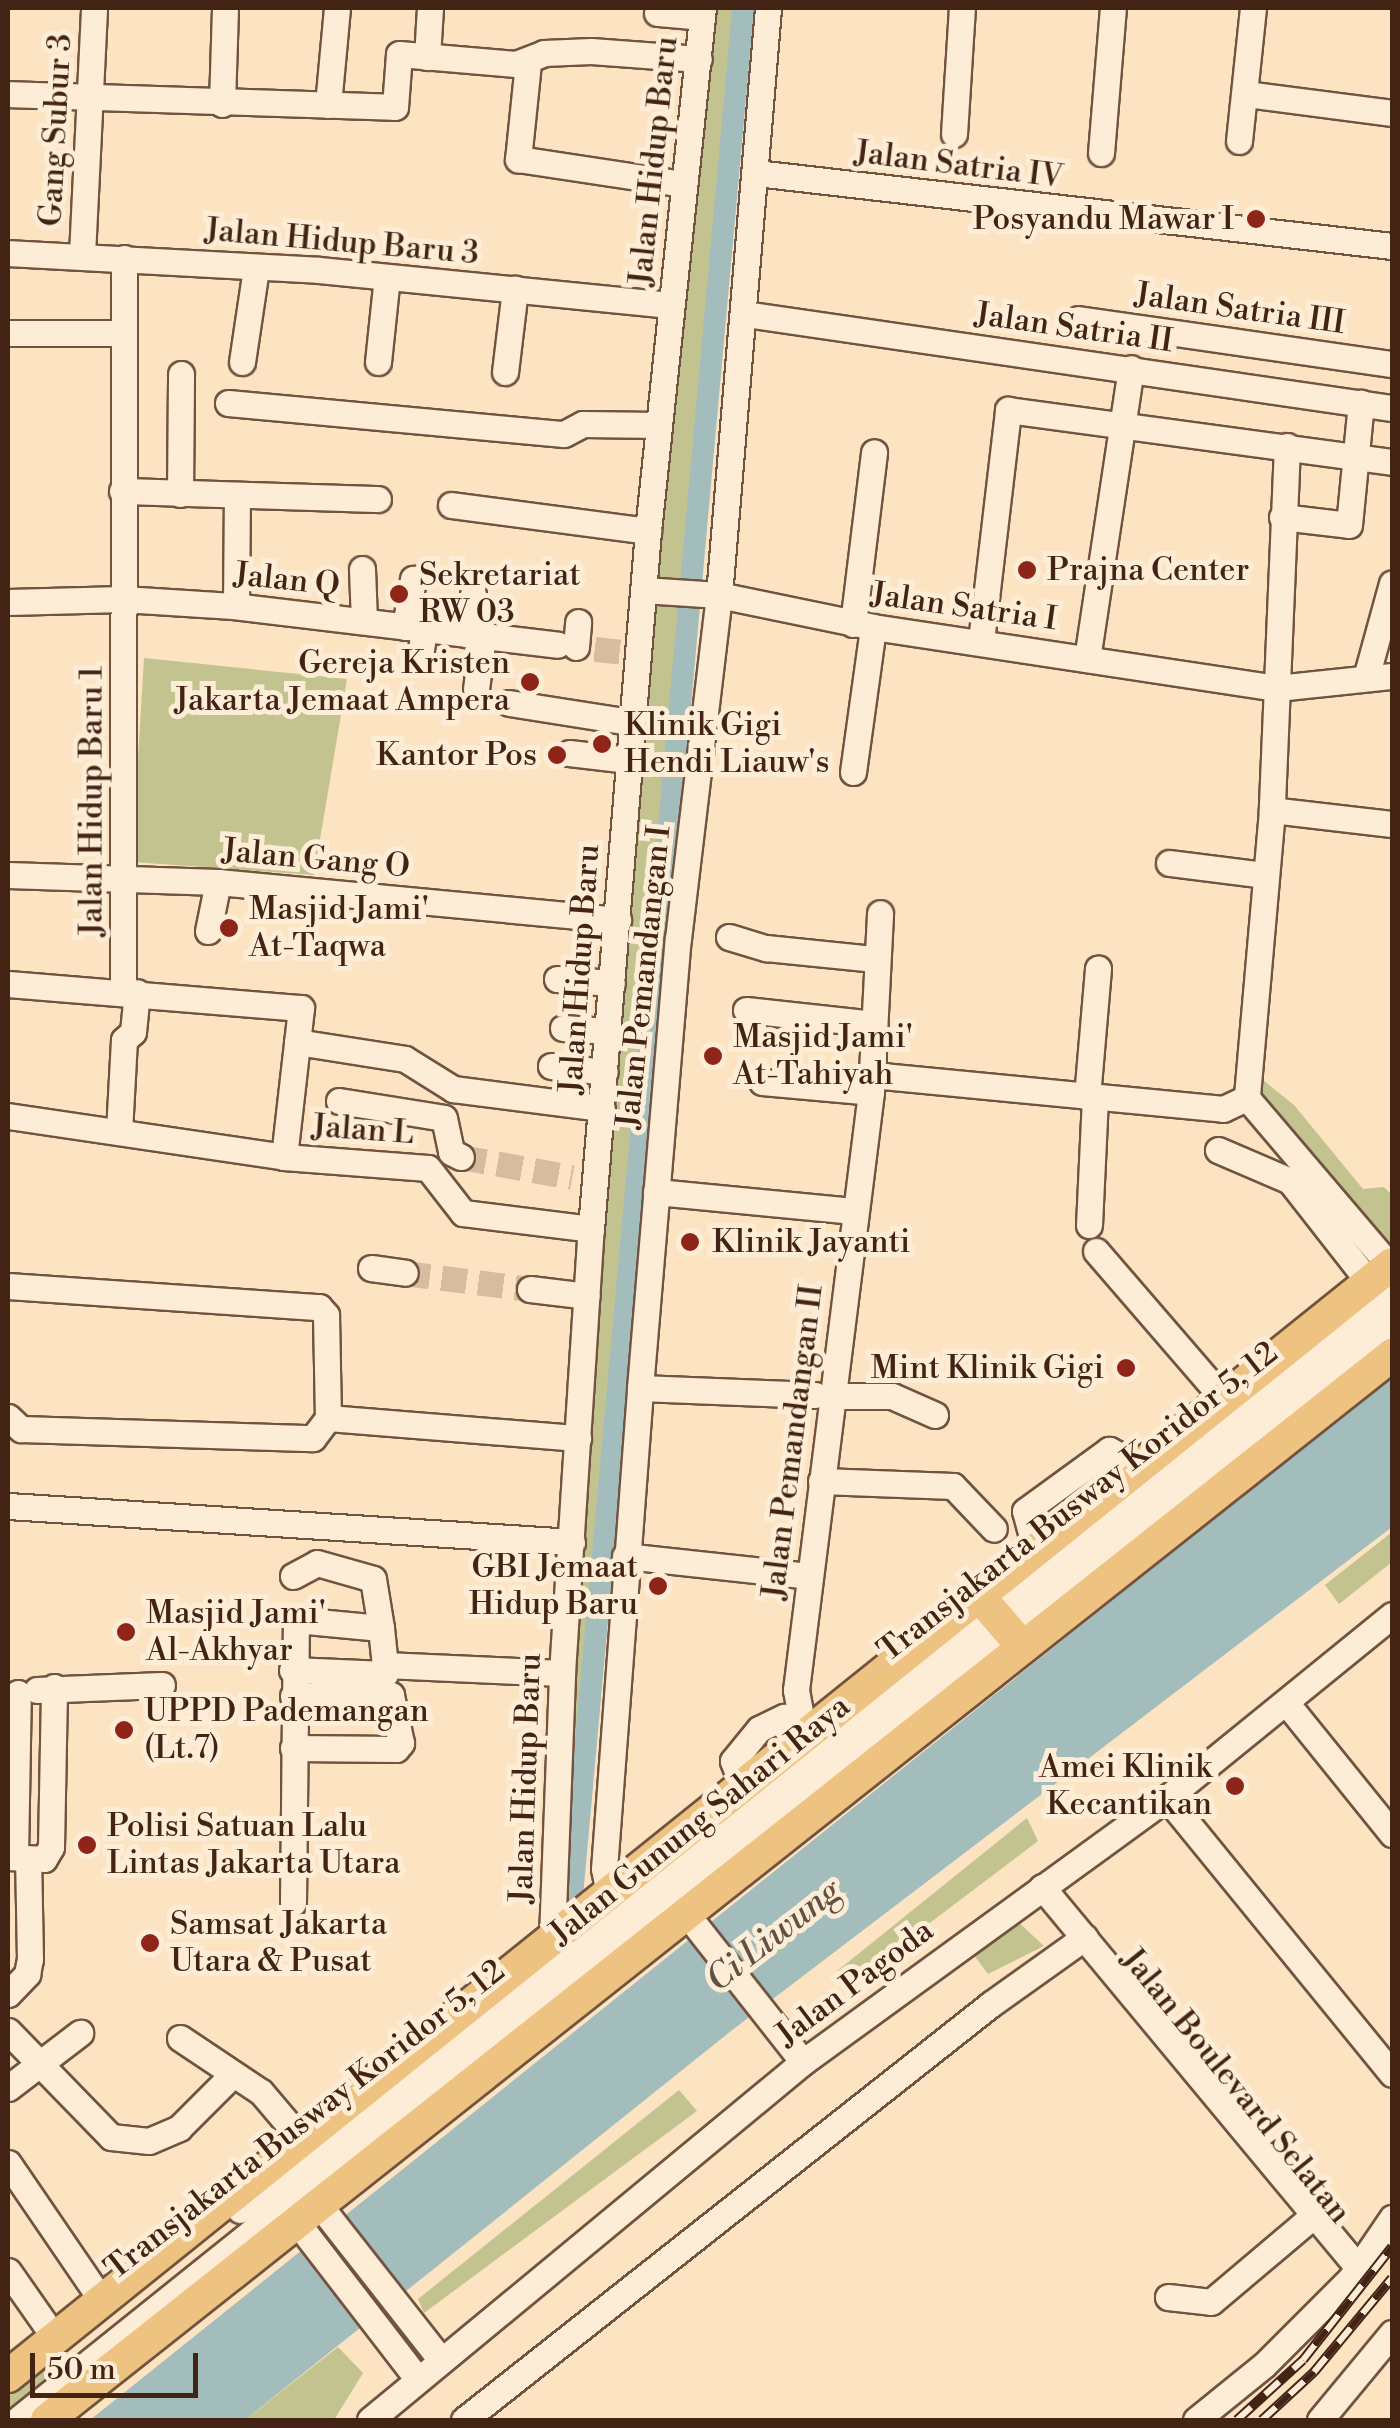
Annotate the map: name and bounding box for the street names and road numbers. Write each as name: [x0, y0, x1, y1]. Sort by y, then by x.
street label: Gang Subur 3: [32, 33, 80, 227]
street label: Jalan Hidup Baru: [622, 34, 686, 288]
street label: Jalan Satria IV: [853, 133, 1065, 197]
street label: Jalan Hidup Baru 3: [204, 211, 480, 273]
street label: Jalan Satria III: [1133, 275, 1347, 343]
street label: Jalan Satria II: [973, 295, 1175, 361]
street label: Jalan Q: [232, 555, 342, 605]
street label: Jalan Satria I: [869, 575, 1059, 639]
street label: Jalan Hidup Baru 1: [73, 666, 111, 936]
street label: Jalan Pemandangan I: [609, 824, 679, 1130]
street label: Jalan Gang O: [221, 832, 411, 886]
street label: Jalan Hidup Baru: [552, 843, 608, 1095]
street label: Jalan L: [311, 1107, 415, 1153]
street label: Jalan Pemandangan II: [755, 1283, 831, 1601]
street label: Transjakarta Busway Koridor 5, 12: [870, 1334, 1286, 1670]
street label: Jalan Hidup Baru: [502, 1652, 550, 1904]
street label: Jalan Gunung Sahari Raya: [542, 1687, 858, 1953]
street label: Jalan Pagoda: [769, 1912, 941, 2054]
street label: Jalan Boulevard Selatan: [1113, 1941, 1359, 2231]
street label: Transjakarta Busway Koridor 5, 12: [97, 1952, 513, 2288]

